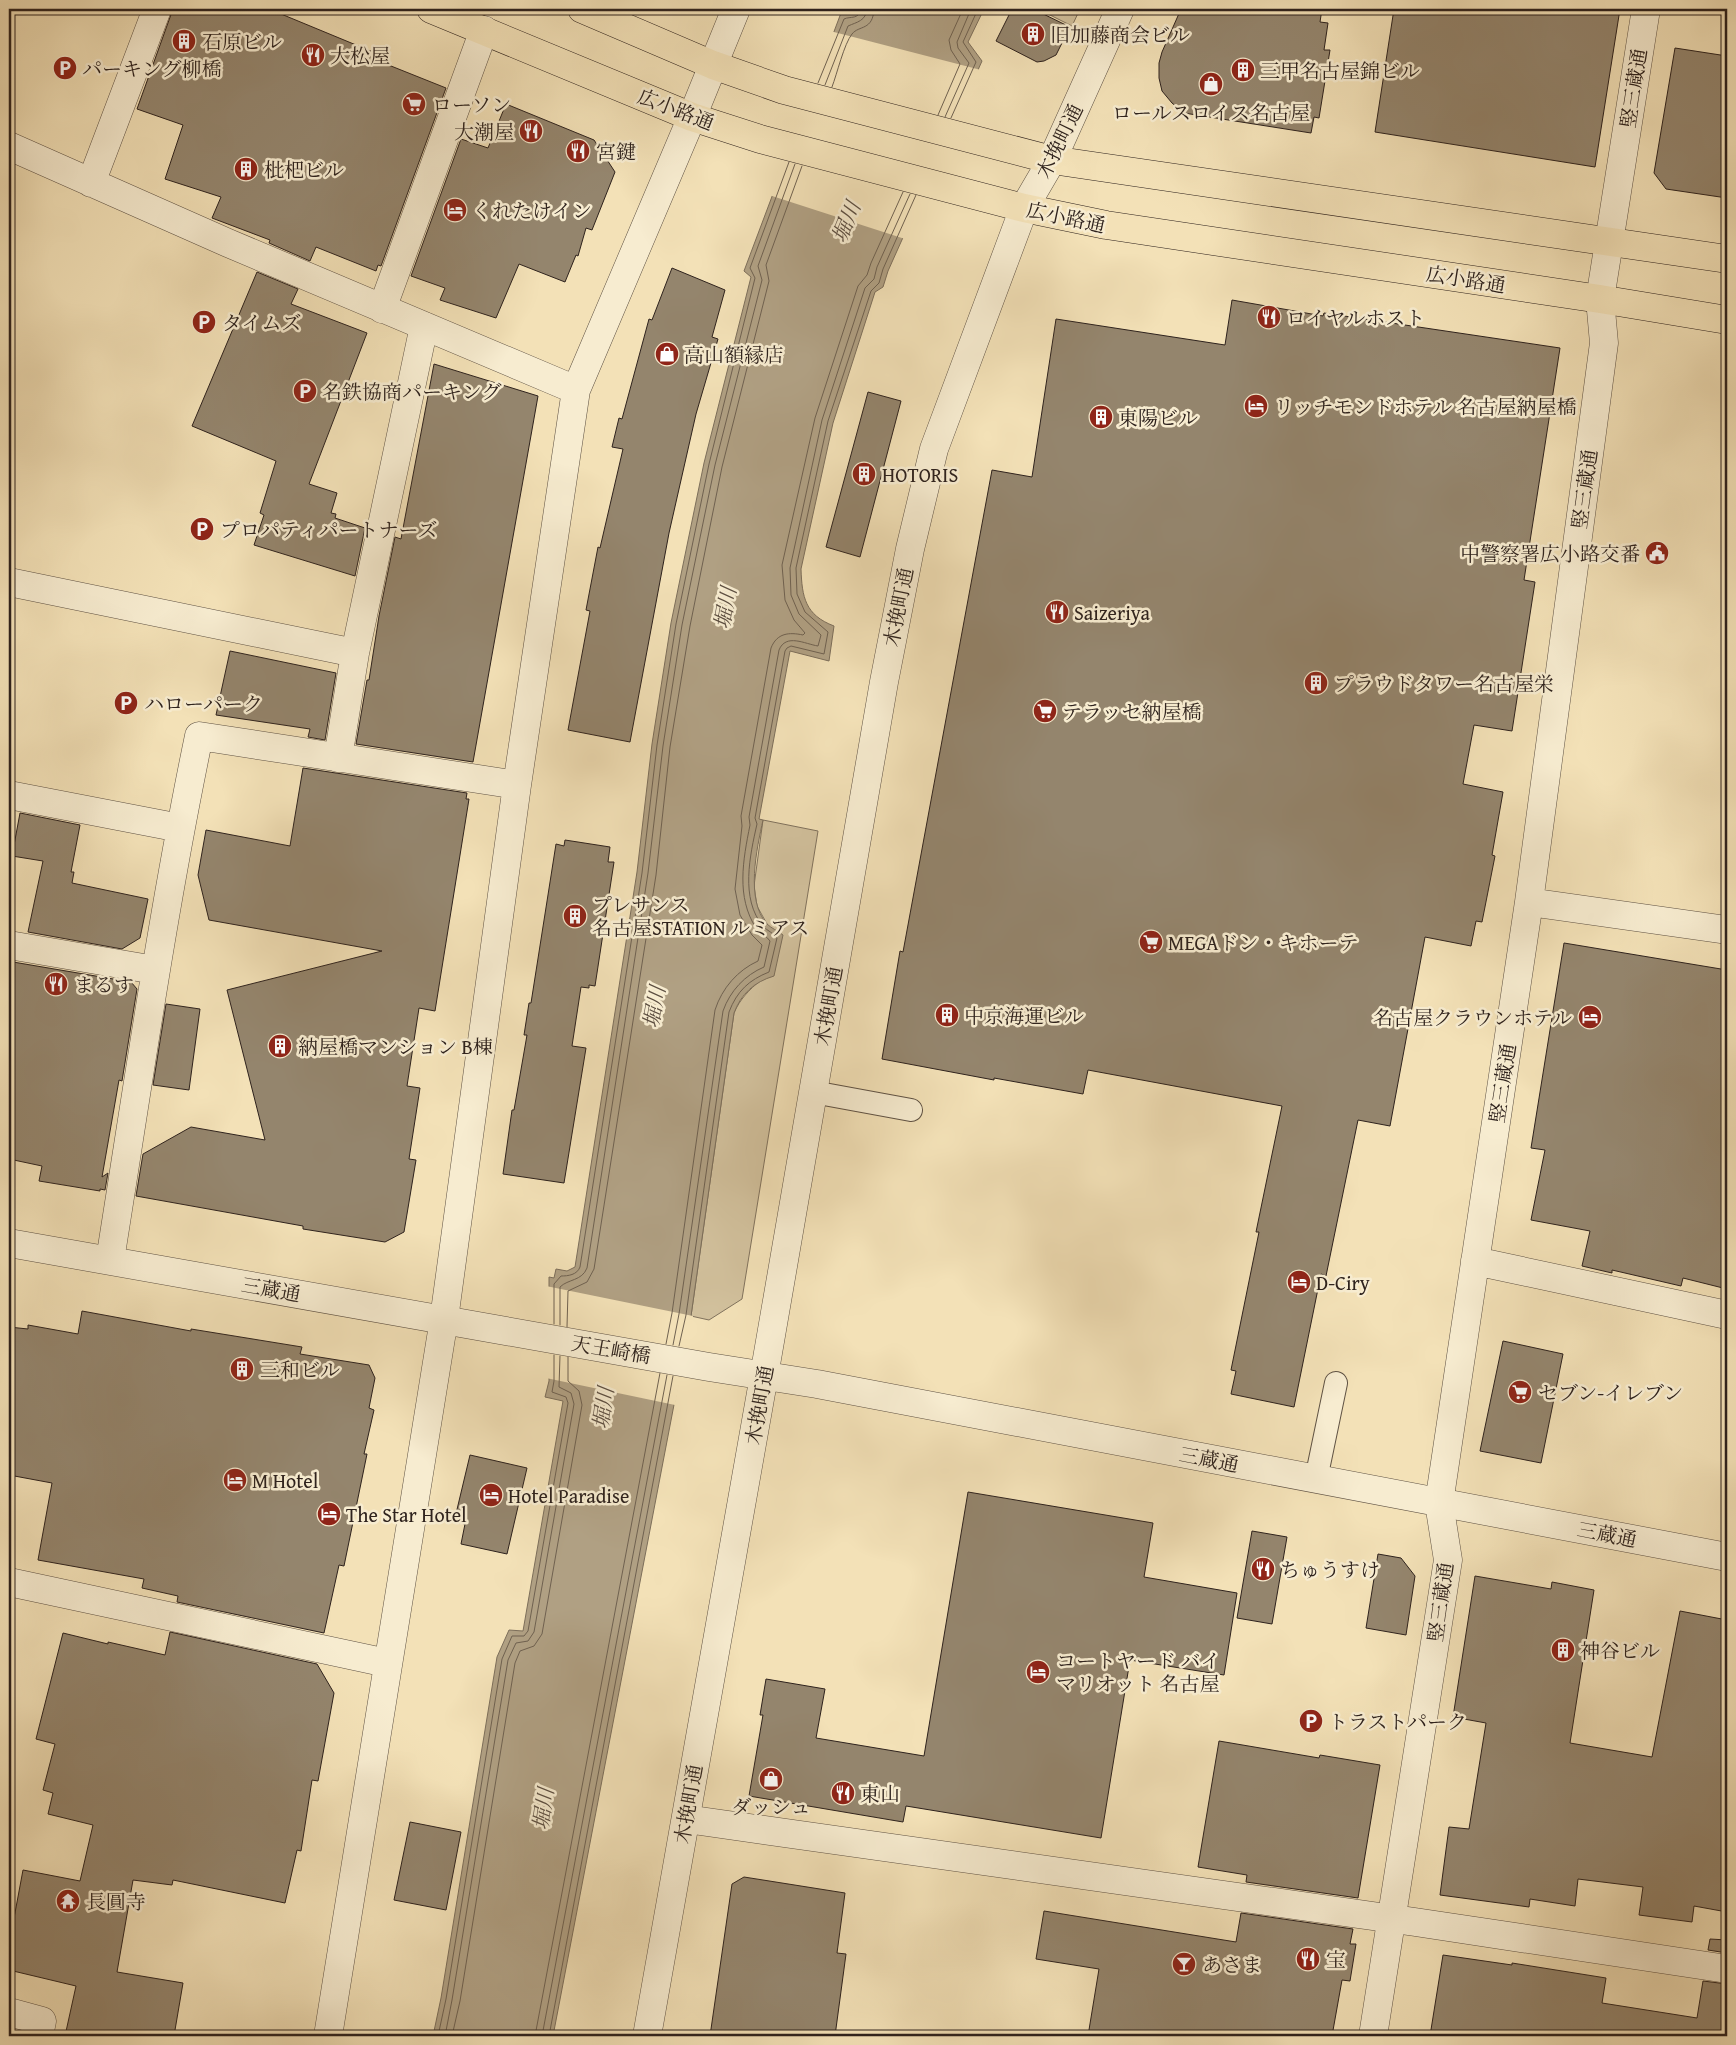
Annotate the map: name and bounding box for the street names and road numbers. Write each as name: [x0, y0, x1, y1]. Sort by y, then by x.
street label: 竪三蔵通: [1612, 46, 1654, 130]
street label: 広小路通: [633, 81, 719, 137]
street label: 木挽町通: [1028, 99, 1090, 183]
street label: 広小路通: [1024, 195, 1108, 239]
street label: 広小路通: [1424, 258, 1508, 300]
street label: 竪三蔵通: [1564, 447, 1604, 531]
street label: 木挽町通: [876, 565, 920, 649]
street label: 木挽町通: [807, 964, 849, 1048]
street label: 竪三蔵通: [1481, 1041, 1523, 1125]
street label: 三蔵通: [239, 1270, 303, 1308]
street label: 天王崎橋: [569, 1328, 653, 1370]
street label: 木挽町通: [738, 1363, 780, 1447]
street label: 三蔵通: [1177, 1439, 1241, 1479]
street label: 三蔵通: [1575, 1514, 1639, 1554]
street label: 竪三蔵通: [1420, 1560, 1460, 1644]
street label: 木挽町通: [667, 1762, 709, 1846]

